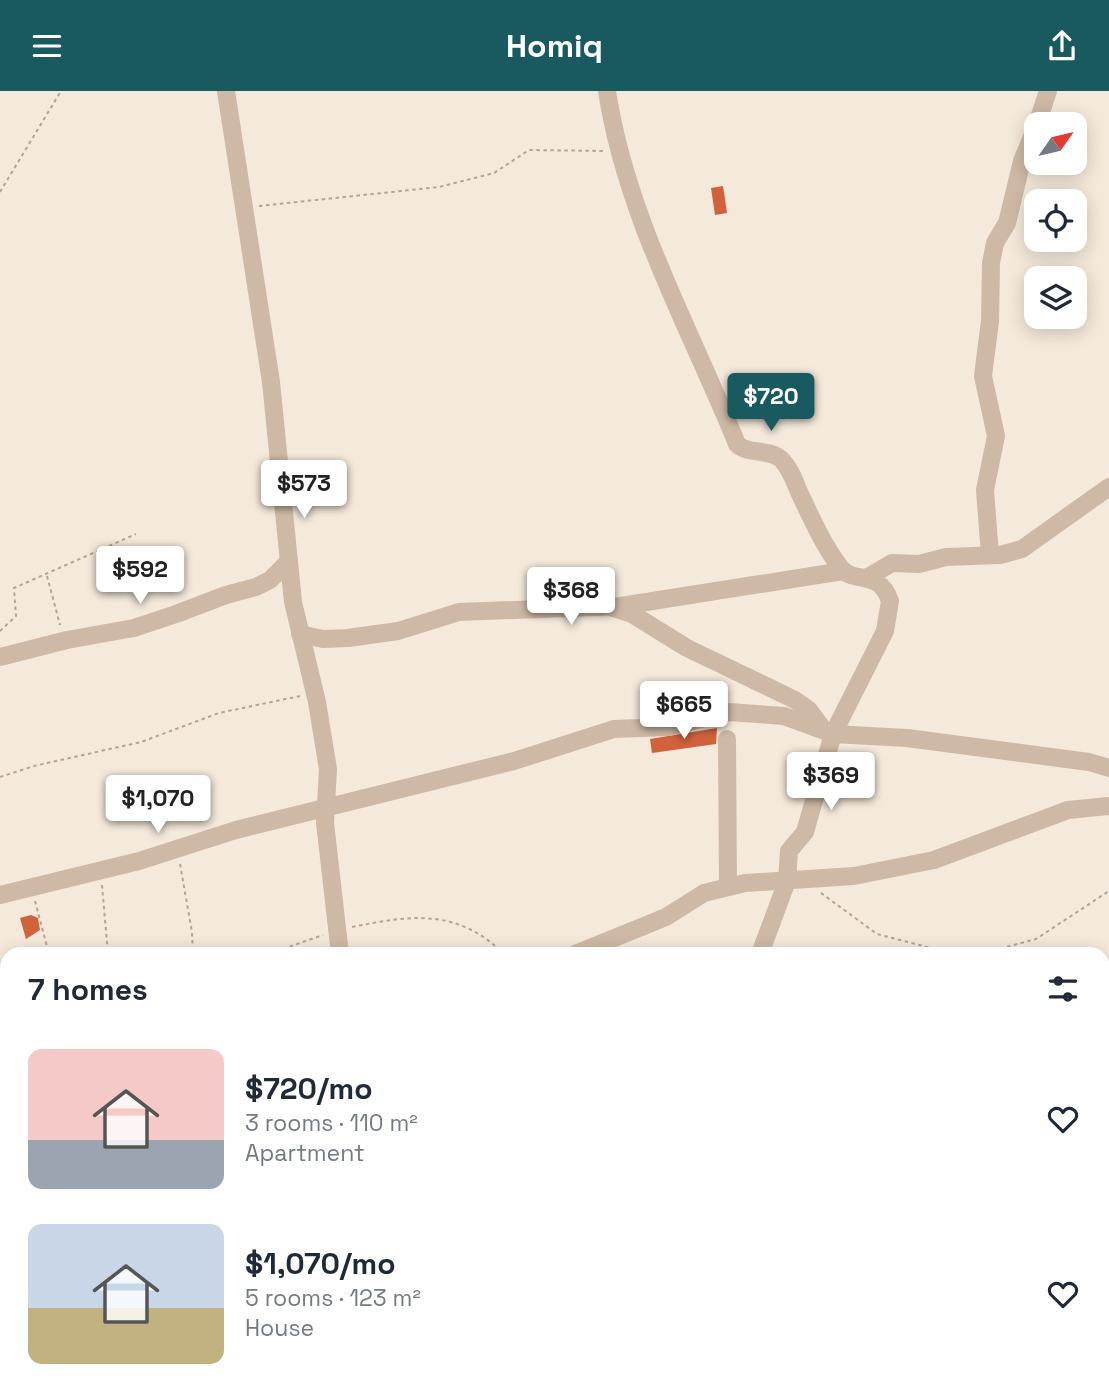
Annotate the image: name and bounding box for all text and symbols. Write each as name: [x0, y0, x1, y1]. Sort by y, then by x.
text: Homiq: [506, 26, 603, 66]
icon: menu: [28, 27, 66, 65]
icon: share: [1043, 27, 1081, 65]
north arrow: [1024, 112, 1087, 175]
map controls: [1024, 112, 1087, 329]
button: locate: [1024, 189, 1087, 252]
button: layers: [1024, 266, 1087, 329]
pin: $720: [730, 373, 812, 433]
text: $720: [743, 381, 799, 411]
pin: $573: [263, 461, 345, 520]
text: $573: [277, 468, 331, 498]
pin: $592: [99, 547, 181, 606]
text: $592: [112, 554, 168, 584]
pin: $368: [530, 567, 612, 627]
text: $368: [543, 575, 599, 605]
pin: $665: [643, 681, 725, 741]
text: $665: [656, 689, 712, 719]
pin: $369: [790, 753, 872, 812]
text: $369: [803, 760, 859, 790]
pin: $1,070: [101, 775, 215, 835]
text: $1,070: [122, 783, 194, 813]
text: 7 homes: [28, 970, 148, 1009]
icon: filters: [1044, 970, 1082, 1008]
text: $720/mo: [245, 1069, 373, 1108]
icon: home: [84, 1077, 168, 1161]
icon: heart: [1044, 1100, 1082, 1138]
text: 3 rooms · 110 m²: [245, 1108, 418, 1138]
text: Apartment: [245, 1138, 365, 1168]
text: $1,070/mo: [245, 1244, 396, 1283]
icon: home: [84, 1252, 168, 1336]
icon: heart: [1044, 1275, 1082, 1313]
text: 5 rooms · 123 m²: [245, 1283, 421, 1313]
text: House: [245, 1313, 314, 1343]

